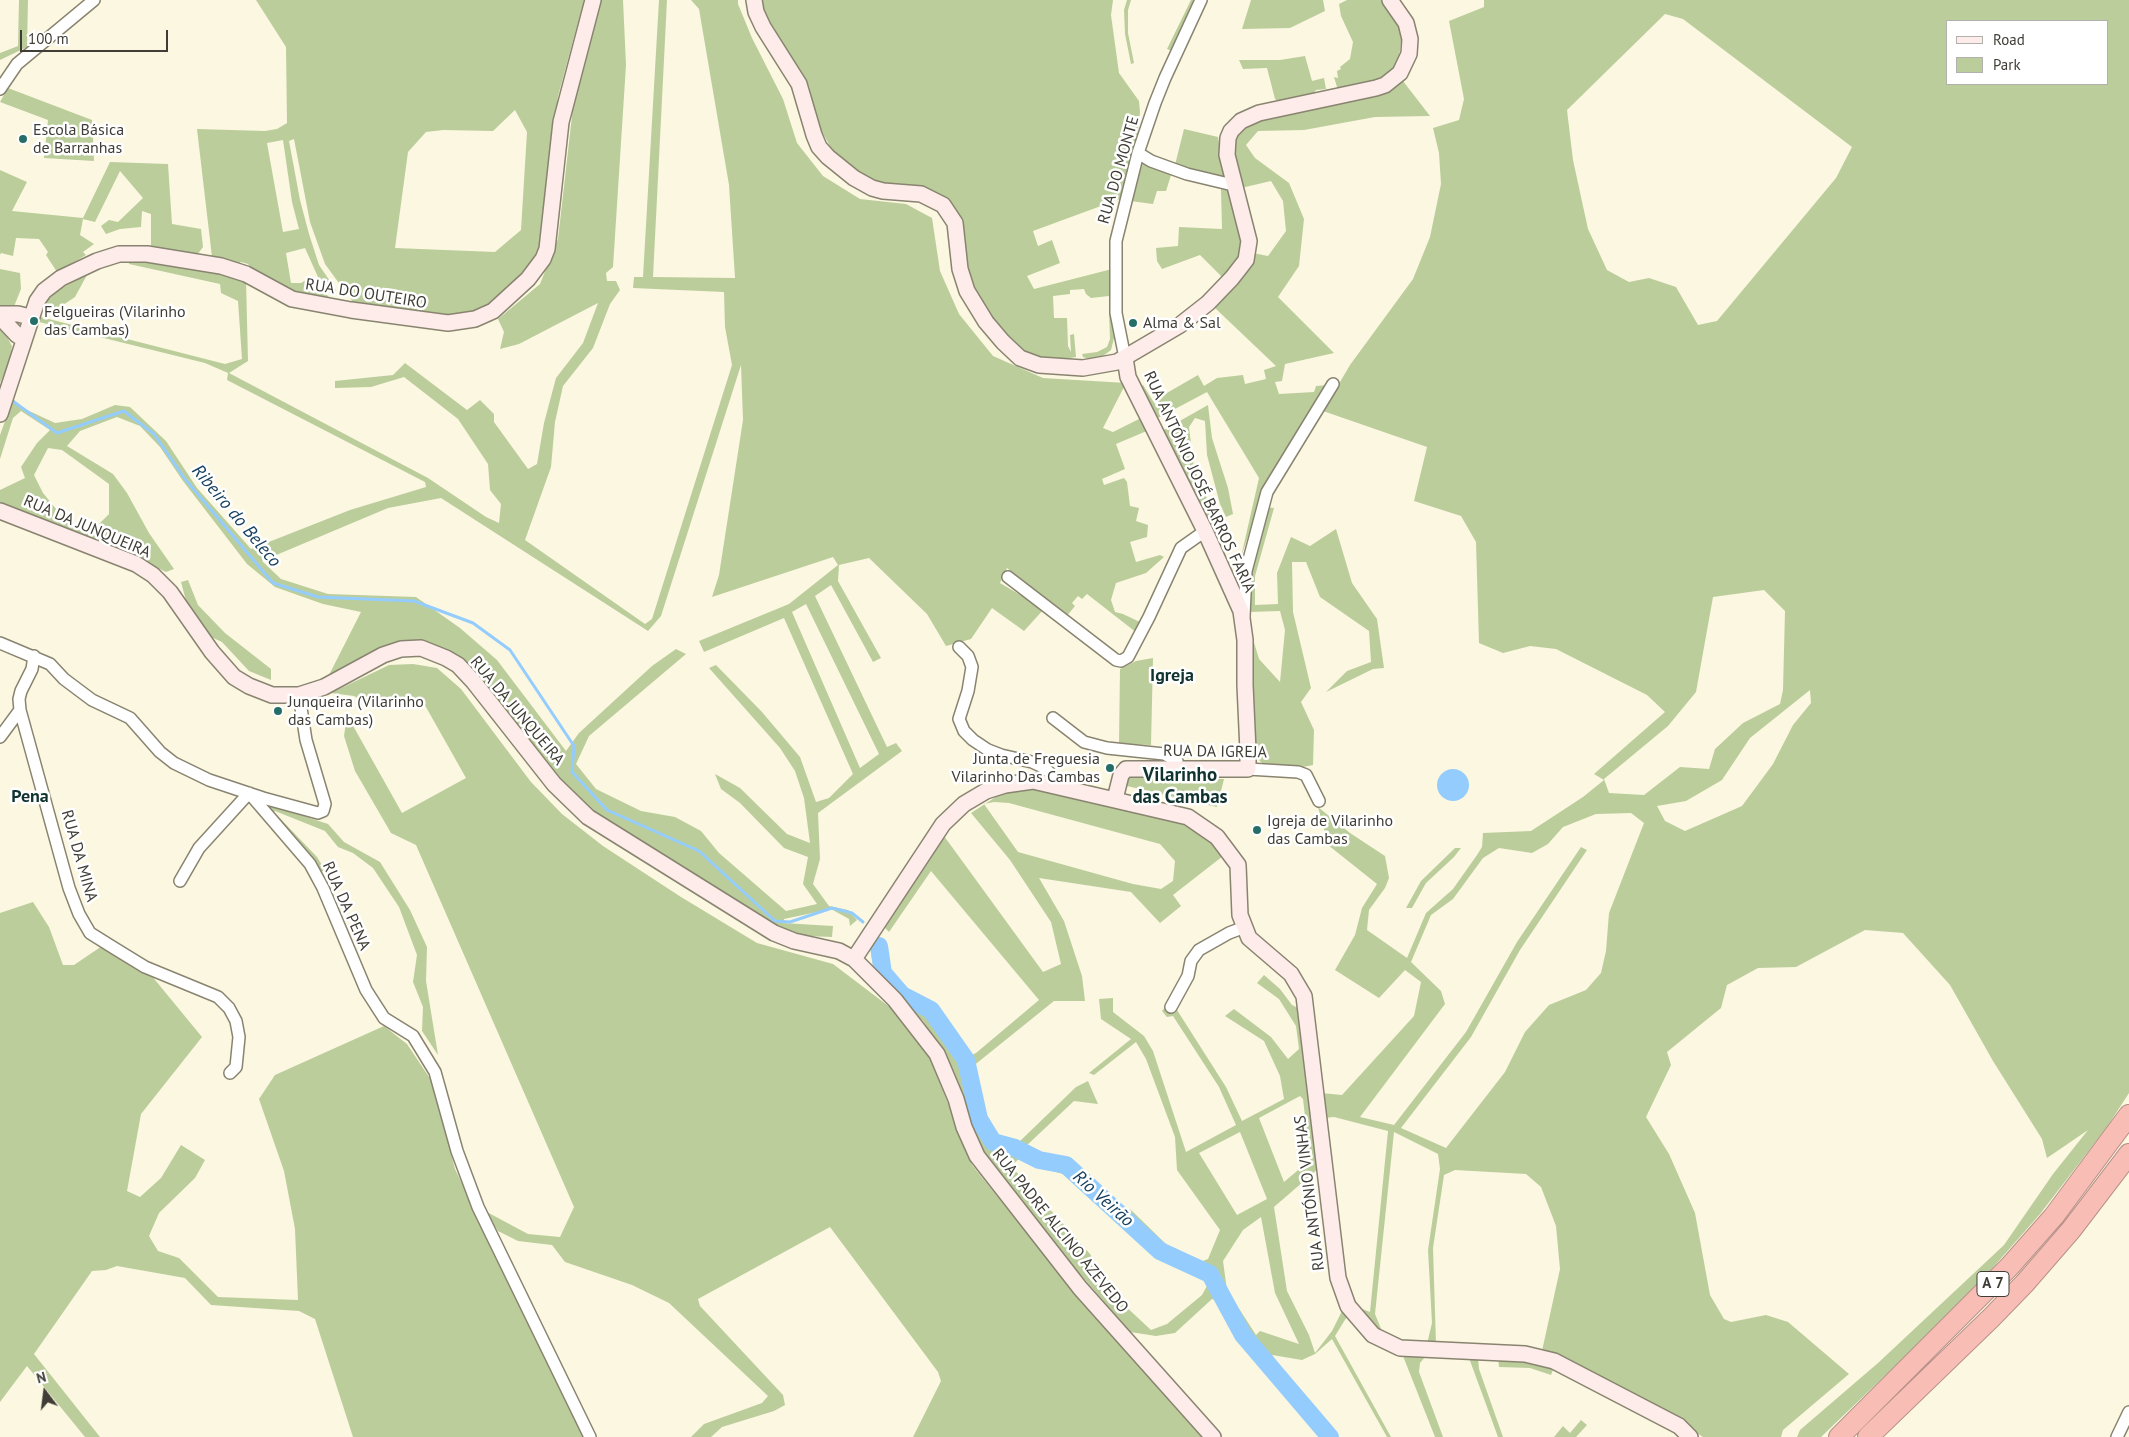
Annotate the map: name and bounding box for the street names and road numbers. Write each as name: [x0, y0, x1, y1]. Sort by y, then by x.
street label: RUA DO MONTE: [1094, 114, 1144, 226]
street label: RUA DO OUTEIRO: [304, 275, 428, 313]
street label: RUA ANTÓNIO JOSÉ BARROS FARIA: [1139, 368, 1259, 596]
street label: RUA DA JUNQUEIRA: [21, 492, 153, 562]
street label: RUA DA JUNQUEIRA: [466, 653, 568, 769]
street label: RUA DA IGREJA: [1163, 741, 1267, 763]
street label: RUA DA MINA: [57, 808, 101, 904]
street label: RUA DA PENA: [318, 859, 374, 953]
street label: RUA ANTÓNIO VINHAS: [1291, 1114, 1329, 1272]
street label: RUA PADRE ALCINO AZEVEDO: [988, 1145, 1132, 1317]
road number: A 7: [1977, 1272, 2009, 1296]

